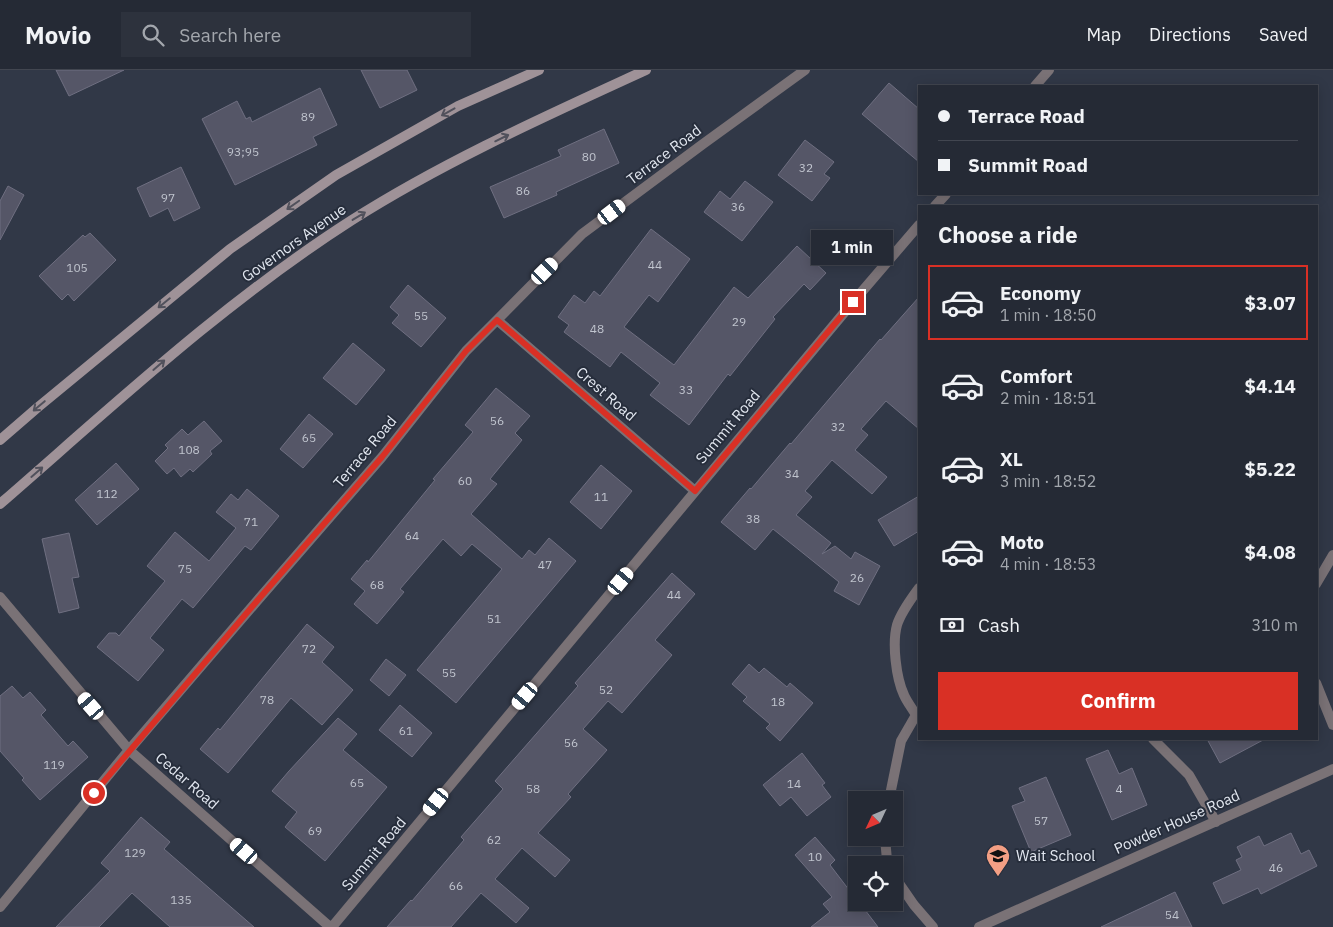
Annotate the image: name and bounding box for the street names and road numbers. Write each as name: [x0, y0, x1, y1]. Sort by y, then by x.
street label: Terrace Road: [623, 120, 705, 189]
street label: Governors Avenue: [238, 200, 350, 286]
street label: Crest Road: [572, 362, 640, 425]
street label: Summit Road: [691, 386, 764, 467]
street label: Terrace Road: [329, 412, 400, 492]
street label: Cedar Road: [152, 748, 223, 813]
street label: Powder House Road: [1111, 785, 1243, 858]
street label: Summit Road: [337, 813, 410, 894]

